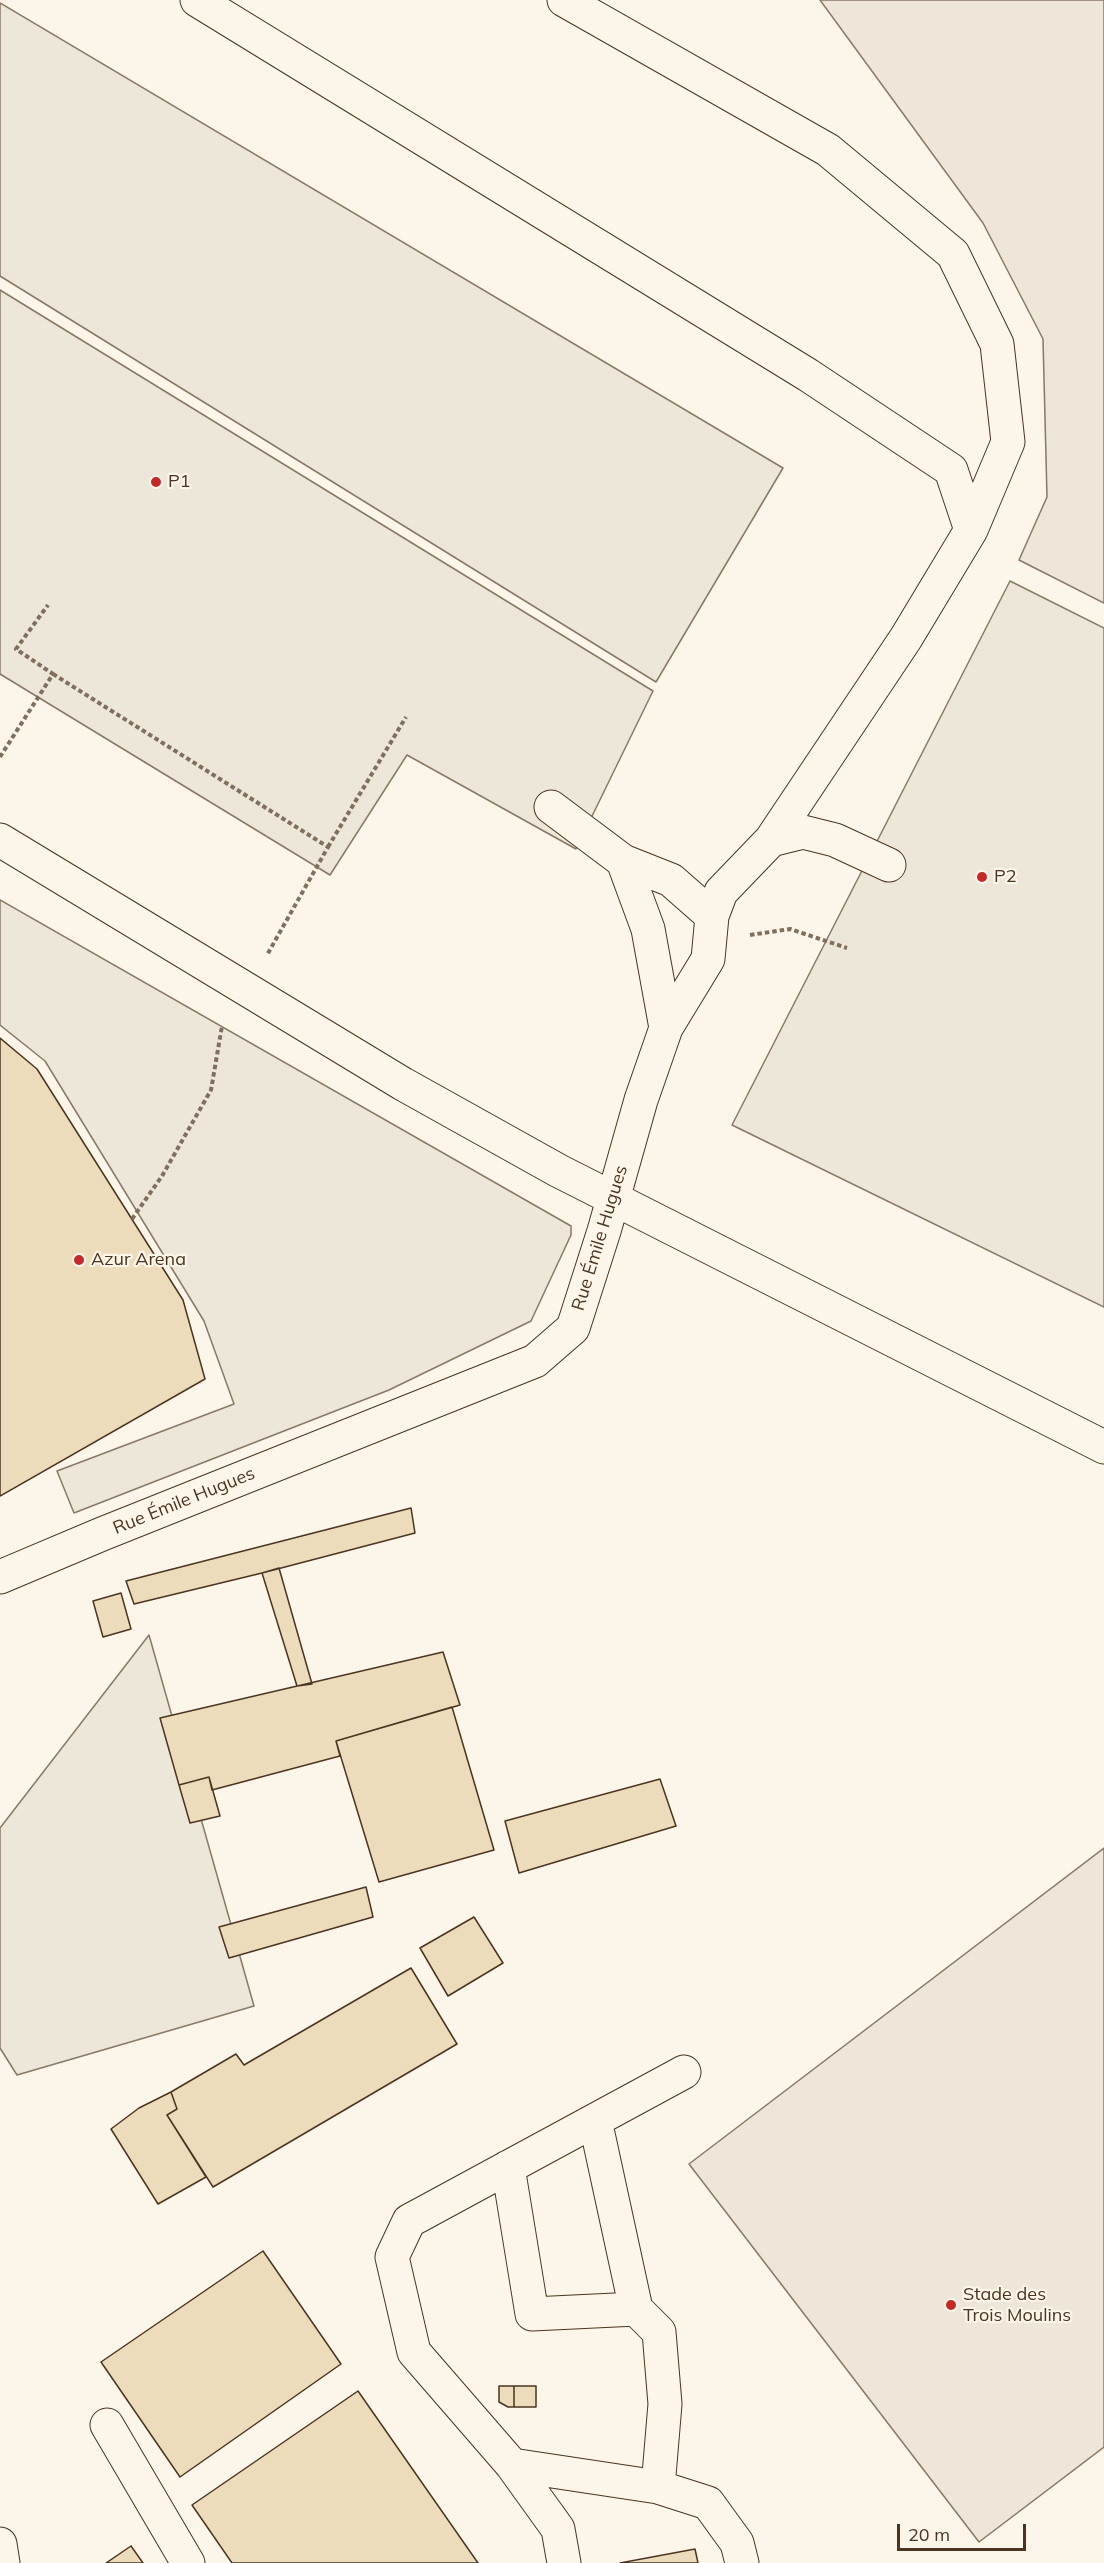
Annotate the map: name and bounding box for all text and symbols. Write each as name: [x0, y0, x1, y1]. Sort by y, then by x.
place label: P1: [168, 471, 191, 493]
marker: P1: [149, 475, 163, 489]
place label: P2: [994, 866, 1017, 888]
marker: P2: [975, 870, 989, 884]
street label: Rue Émile Hugues: [568, 1163, 632, 1313]
place label: Azur Arena: [91, 1249, 186, 1271]
marker: Azur Arena: [72, 1253, 86, 1267]
street label: Rue Émile Hugues: [110, 1463, 258, 1539]
place label: Stade des Trois Moulins: [963, 2284, 1071, 2326]
marker: Stade des Trois Moulins: [944, 2298, 958, 2312]
scale bar: [900, 2512, 1029, 2550]
text: 20 m: [908, 2523, 950, 2546]

